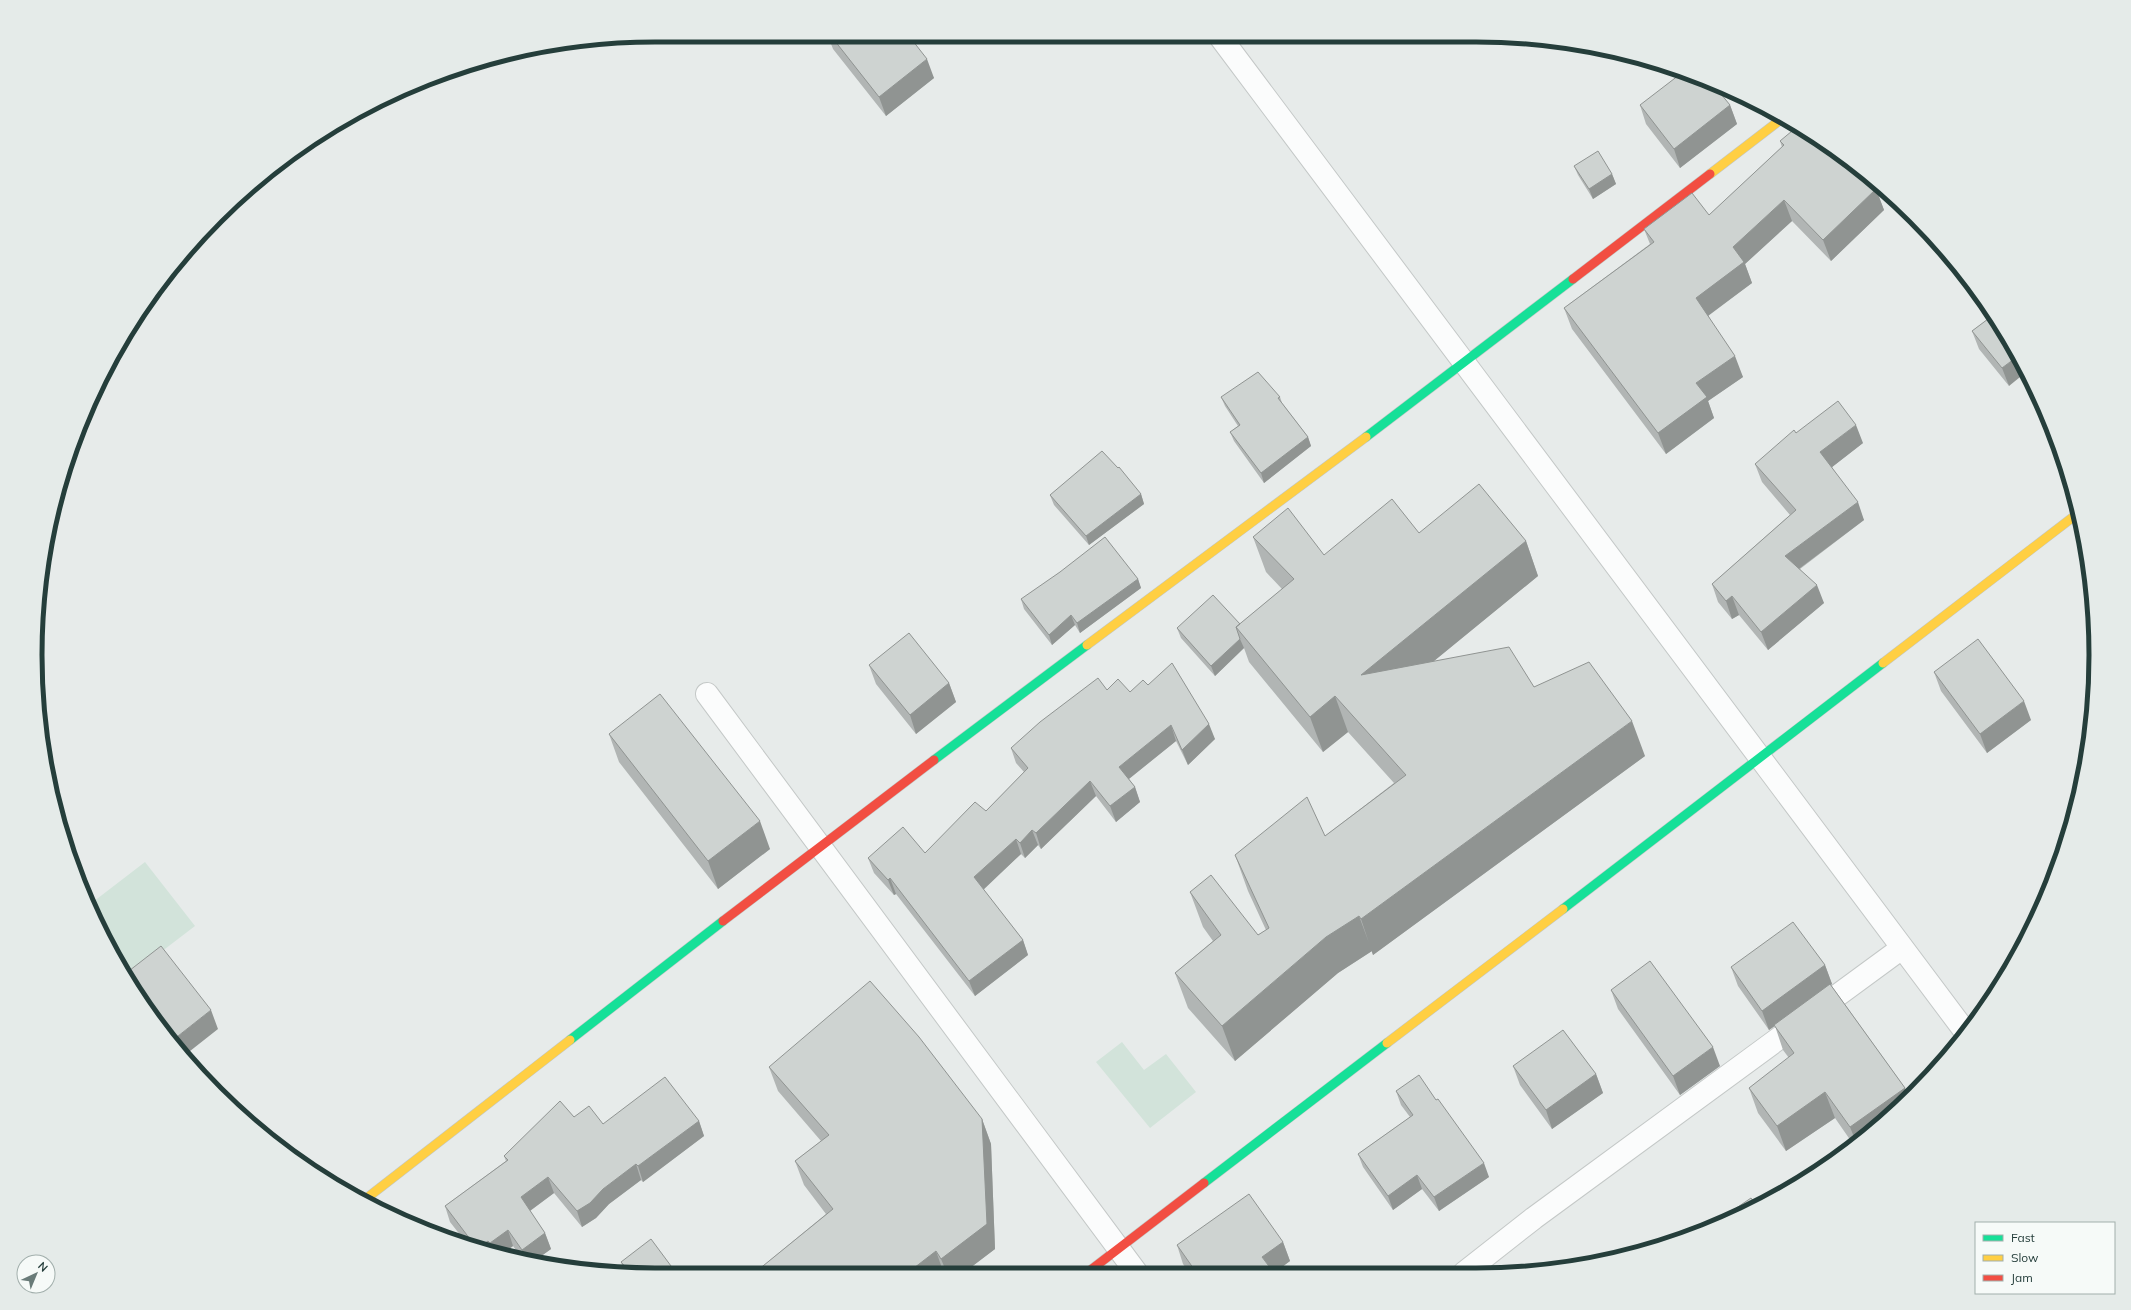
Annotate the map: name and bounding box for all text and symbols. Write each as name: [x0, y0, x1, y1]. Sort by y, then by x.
legend: [1975, 1222, 2115, 1294]
text: Fast: [2011, 1230, 2035, 1245]
text: Slow: [2011, 1250, 2039, 1265]
north arrow: [16, 1254, 56, 1294]
text: N: [35, 1259, 51, 1275]
text: Jam: [2011, 1270, 2033, 1285]

